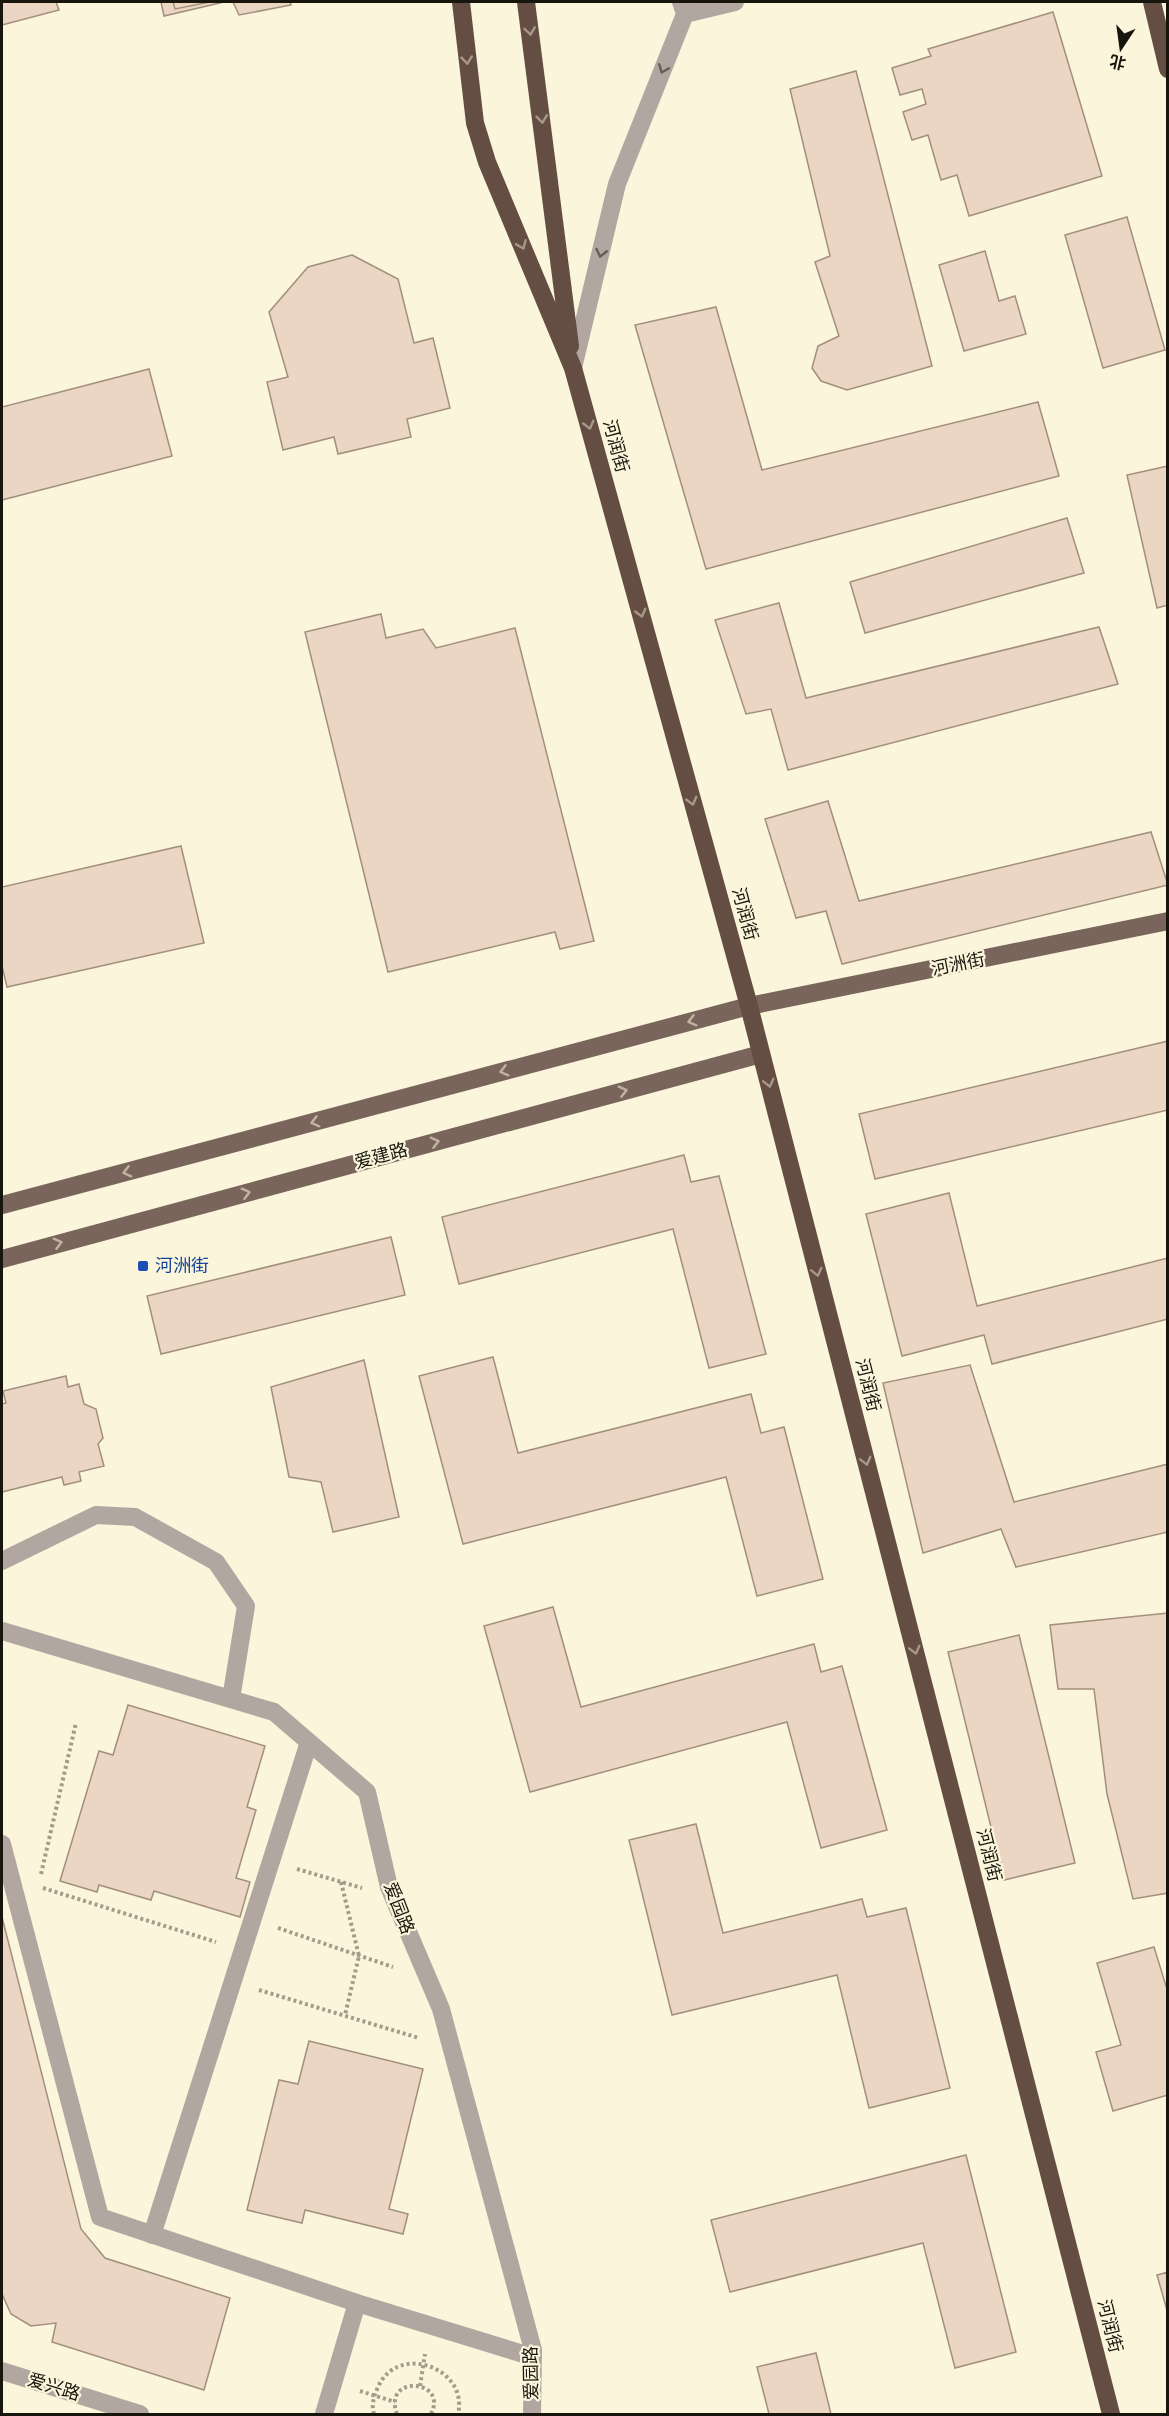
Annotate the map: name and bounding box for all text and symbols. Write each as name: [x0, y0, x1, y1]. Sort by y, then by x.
north arrow: [1091, 18, 1151, 78]
one-way arrow: [524, 27, 536, 36]
text: 北: [1108, 52, 1127, 72]
one-way arrow: [460, 55, 473, 64]
one-way arrow: [658, 62, 670, 73]
one-way arrow: [535, 114, 547, 123]
one-way arrow: [515, 239, 527, 250]
one-way arrow: [595, 248, 608, 258]
street label: 河润街: [599, 417, 633, 475]
one-way arrow: [582, 419, 594, 430]
one-way arrow: [633, 608, 646, 618]
one-way arrow: [685, 795, 697, 806]
street label: 河润街: [728, 885, 762, 943]
street label: 河洲街: [930, 949, 986, 979]
one-way arrow: [687, 1014, 697, 1027]
one-way arrow: [499, 1064, 509, 1077]
one-way arrow: [761, 1078, 774, 1088]
one-way arrow: [618, 1086, 628, 1099]
one-way arrow: [310, 1114, 320, 1127]
one-way arrow: [429, 1137, 439, 1149]
street label: 爱建路: [352, 1139, 410, 1173]
one-way arrow: [122, 1164, 132, 1177]
one-way arrow: [241, 1187, 251, 1200]
one-way arrow: [53, 1238, 63, 1251]
place label: 河洲街: [155, 1256, 209, 1276]
marker: 河洲街: [136, 1259, 150, 1273]
one-way arrow: [810, 1267, 823, 1277]
street label: 河润街: [852, 1356, 884, 1414]
one-way arrow: [859, 1455, 871, 1466]
one-way arrow: [907, 1645, 920, 1655]
street label: 河润街: [973, 1826, 1005, 1884]
street label: 爱园路: [380, 1879, 418, 1937]
street label: 河润街: [1094, 2297, 1126, 2355]
street label: 爱园路: [521, 2346, 541, 2400]
street label: 爱兴路: [25, 2370, 83, 2404]

